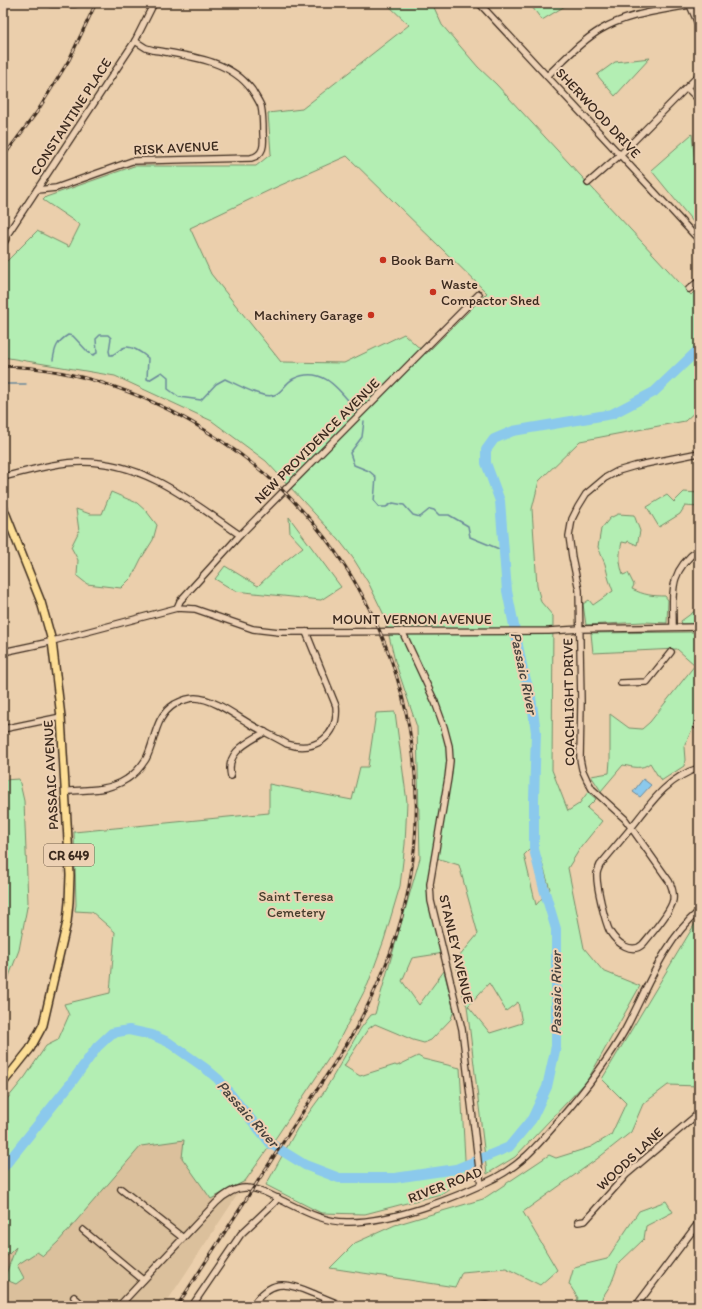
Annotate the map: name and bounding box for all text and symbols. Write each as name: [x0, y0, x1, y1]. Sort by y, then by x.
street label: CONSTANTINE PLACE: [27, 55, 116, 179]
street label: SHERWOOD DRIVE: [552, 64, 644, 162]
street label: RISK AVENUE: [133, 137, 219, 159]
place label: Book Barn: [391, 252, 454, 269]
marker: Book Barn: [378, 255, 388, 265]
place label: Waste Compactor Shed: [441, 276, 540, 309]
marker: Waste Compactor Shed: [428, 287, 438, 297]
place label: Machinery Garage: [254, 307, 363, 324]
marker: Machinery Garage: [366, 310, 376, 320]
street label: NEW PROVIDENCE AVENUE: [251, 375, 383, 507]
street label: MOUNT VERNON AVENUE: [332, 611, 492, 628]
water label: Passaic River: [507, 630, 542, 718]
street label: COACHLIGHT DRIVE: [559, 638, 579, 766]
street label: PASSAIC AVENUE: [40, 719, 62, 830]
road number: CR 649: [44, 844, 94, 866]
park label: Saint Teresa Cemetery: [259, 888, 334, 921]
street label: STANLEY AVENUE: [435, 893, 477, 1006]
water label: Passaic River: [547, 949, 565, 1035]
water label: Passaic River: [213, 1077, 284, 1153]
street label: WOODS LANE: [593, 1124, 667, 1194]
street label: RIVER ROAD: [406, 1163, 485, 1207]

